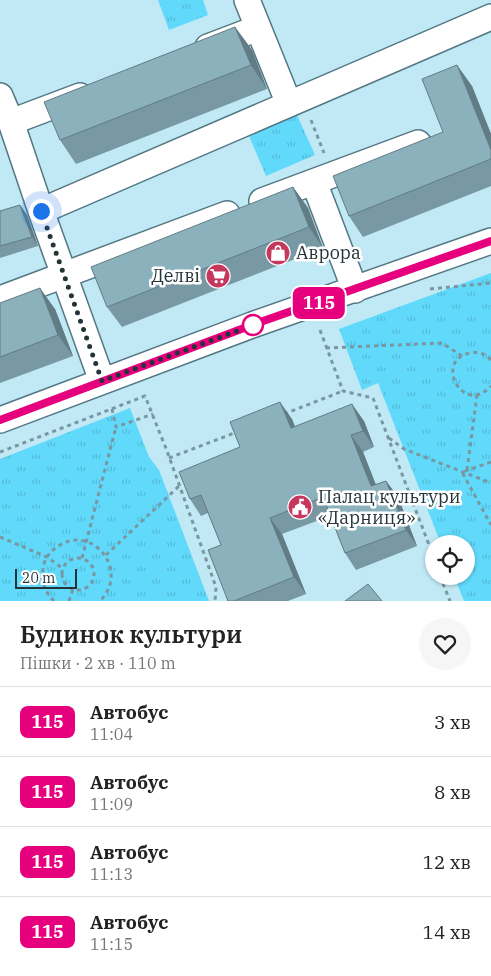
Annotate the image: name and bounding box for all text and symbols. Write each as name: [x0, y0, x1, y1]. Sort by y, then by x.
your location: [29, 199, 54, 224]
shop icon: Аврора: [265, 240, 291, 266]
place label: Аврора: [296, 241, 361, 264]
supermarket icon: Делві: [205, 263, 231, 289]
place label: Делві: [152, 264, 200, 287]
line badge: 115: [290, 287, 348, 319]
text: 115: [303, 291, 335, 314]
unlabelled marker: [242, 314, 264, 336]
place label: Палац культури «Дарниця»: [318, 485, 461, 529]
public building icon: Палац культури «Дарниця»: [287, 494, 313, 520]
map controls: [425, 535, 475, 585]
button: locate: [425, 535, 475, 585]
scale bar: [15, 566, 78, 589]
text: 20 m: [22, 569, 55, 587]
text: Будинок культури: [20, 618, 242, 650]
button: heart: [419, 618, 471, 670]
text: Пішки · 2 хв · 110 m: [20, 653, 176, 673]
text: Автобус: [90, 700, 168, 724]
text: 115: [31, 710, 64, 733]
text: 3 хв: [434, 710, 471, 734]
text: 11:04: [90, 724, 133, 744]
text: Автобус: [90, 770, 168, 794]
text: 115: [31, 780, 64, 803]
text: 8 хв: [434, 780, 471, 804]
text: 11:09: [90, 794, 133, 814]
text: Автобус: [90, 840, 168, 864]
text: 115: [31, 850, 64, 873]
text: 12 хв: [422, 850, 471, 874]
text: 11:13: [90, 864, 133, 884]
text: Автобус: [90, 910, 168, 934]
text: 115: [31, 920, 64, 943]
text: 14 хв: [422, 920, 471, 944]
text: 11:15: [90, 934, 133, 954]

